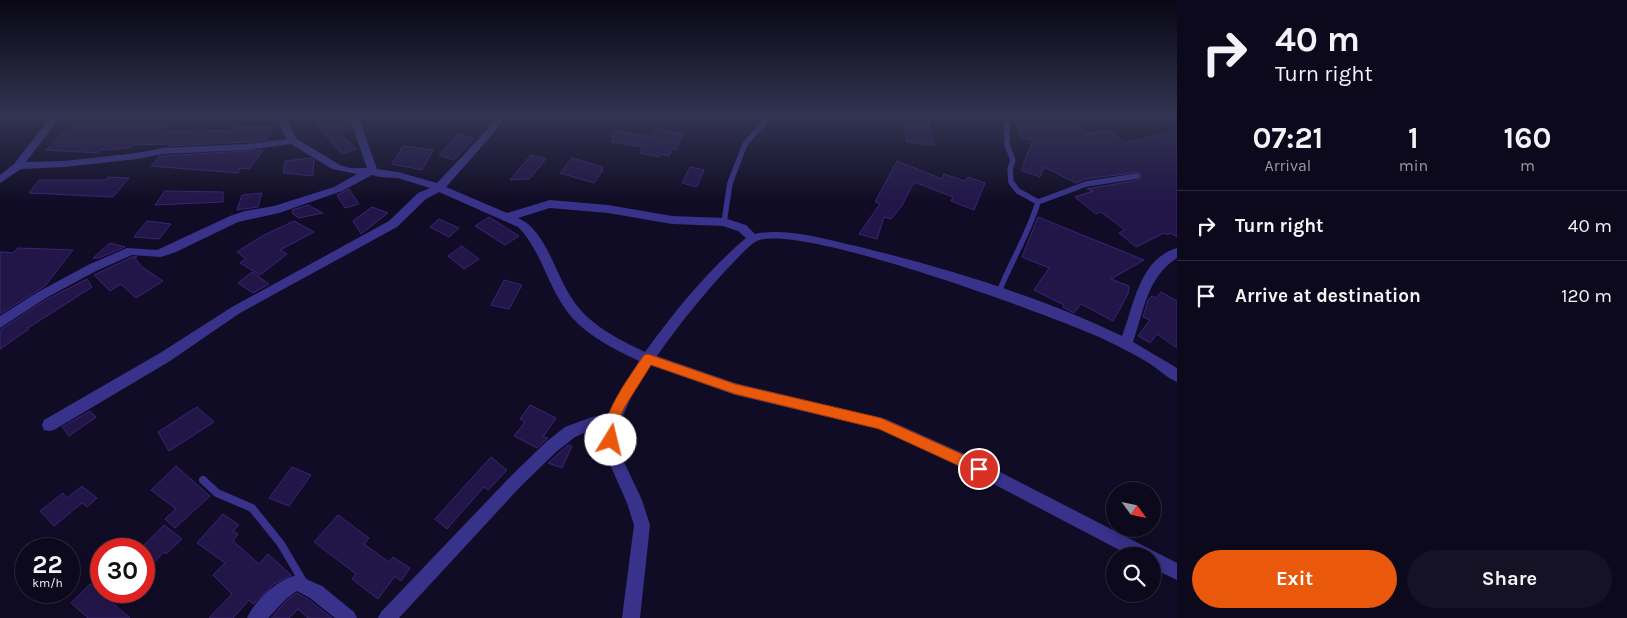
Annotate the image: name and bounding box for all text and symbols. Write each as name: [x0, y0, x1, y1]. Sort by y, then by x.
text: 40 m: [1275, 19, 1360, 60]
icon: right: [1192, 20, 1257, 85]
text: Turn right: [1275, 61, 1373, 87]
text: 07:21: [1252, 120, 1323, 156]
text: 1: [1408, 120, 1419, 156]
text: 160: [1504, 120, 1552, 156]
text: Arrival: [1264, 156, 1311, 175]
text: min: [1399, 156, 1428, 175]
text: m: [1520, 156, 1535, 175]
icon: right: [1192, 212, 1220, 240]
text: Turn right: [1235, 215, 1324, 237]
text: 40 m: [1568, 215, 1612, 237]
icon: arrive: [1192, 282, 1220, 310]
text: Arrive at destination: [1235, 285, 1421, 307]
text: 120 m: [1561, 285, 1612, 307]
position arrow: [584, 413, 636, 465]
pin: [958, 448, 1000, 490]
icon: arrive: [965, 455, 993, 483]
north arrow: [1106, 482, 1161, 538]
map controls: [1106, 482, 1161, 602]
speed limit sign: 30: [90, 538, 155, 603]
button: search: [1106, 547, 1161, 602]
text: 22: [32, 550, 63, 579]
button: Exit: [1192, 550, 1397, 608]
button: Share: [1407, 550, 1612, 608]
text: km/h: [32, 576, 63, 590]

